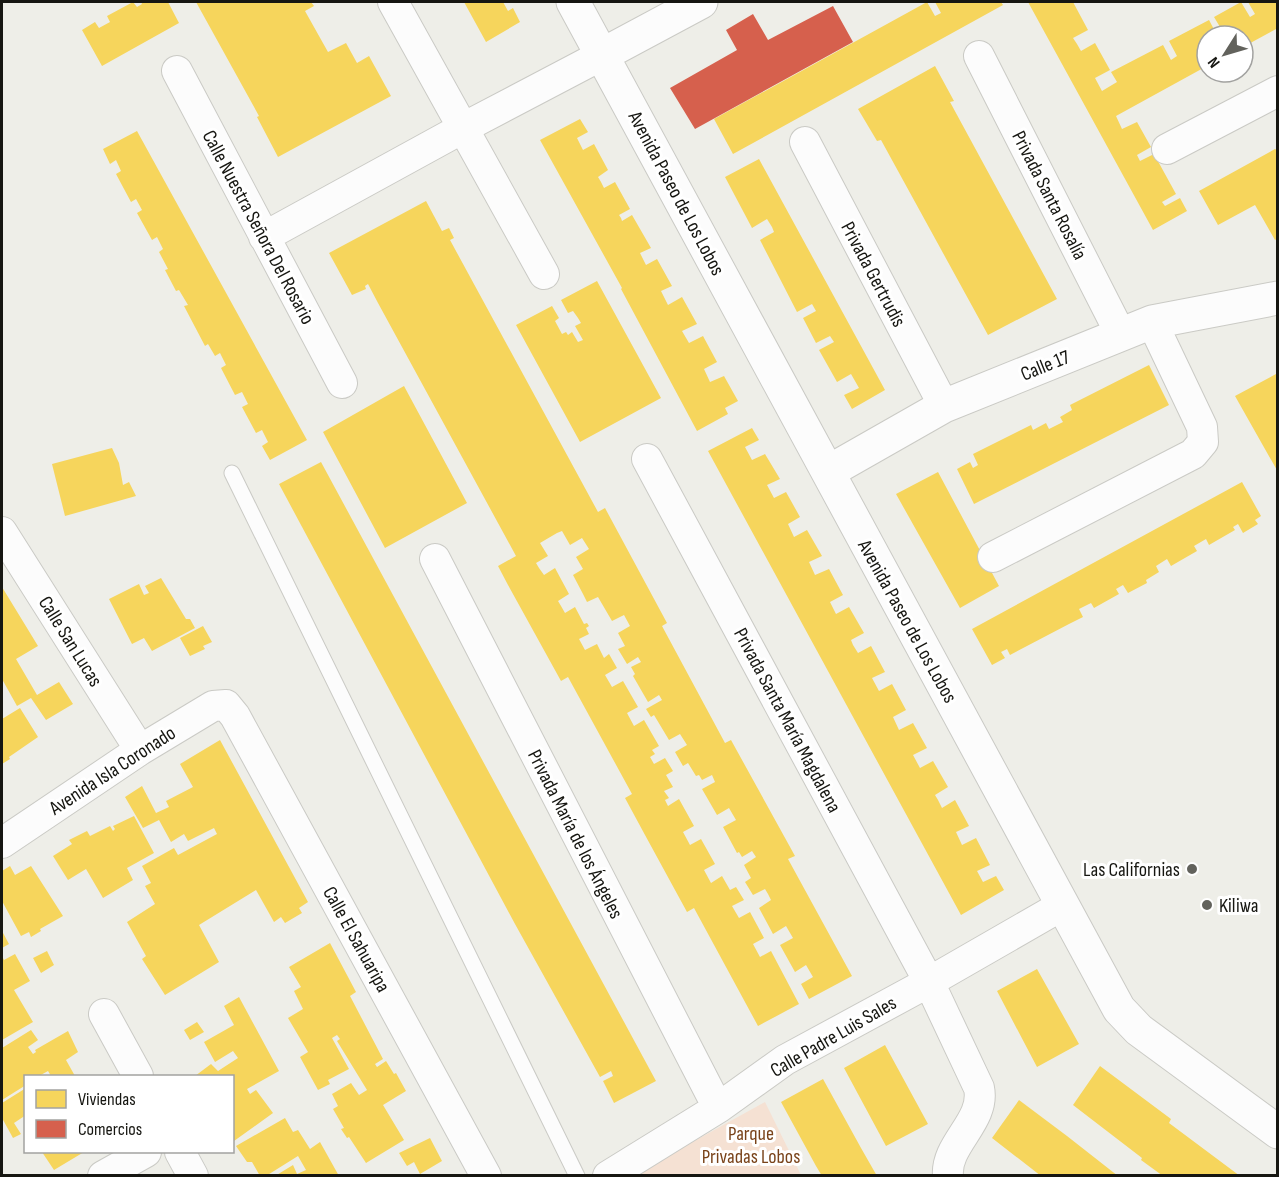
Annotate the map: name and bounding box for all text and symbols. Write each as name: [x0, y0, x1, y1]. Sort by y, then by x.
north arrow: [1195, 24, 1255, 84]
text: N: [1204, 53, 1224, 71]
street label: Avenida Paseo de Los Lobos: [622, 106, 730, 280]
street label: Calle Nuestra Señora Del Rosario: [197, 126, 319, 329]
street label: Privada Santa Rosalía: [1006, 127, 1092, 264]
street label: Privada Gertrudis: [835, 218, 911, 331]
street label: Calle 17: [1017, 345, 1073, 387]
street label: Avenida Paseo de Los Lobos: [852, 535, 962, 707]
street label: Calle San Lucas: [33, 592, 107, 691]
street label: Privada Santa María Magdalena: [728, 624, 846, 817]
street label: Avenida Isla Coronado: [44, 721, 180, 821]
street label: Privada María de los Ángeles: [522, 746, 628, 923]
place label: Las Californias: [1083, 858, 1180, 882]
marker: Las Californias: [1185, 862, 1199, 876]
street label: Calle El Sahuaripa: [317, 882, 395, 997]
place label: Kiliwa: [1219, 894, 1258, 918]
marker: Kiliwa: [1200, 898, 1214, 912]
street label: Calle Padre Luis Sales: [766, 991, 901, 1083]
legend: [24, 1075, 234, 1153]
text: Viviendas: [78, 1089, 136, 1110]
text: Comercios: [78, 1119, 142, 1140]
park label: Parque Privadas Lobos: [702, 1122, 800, 1169]

